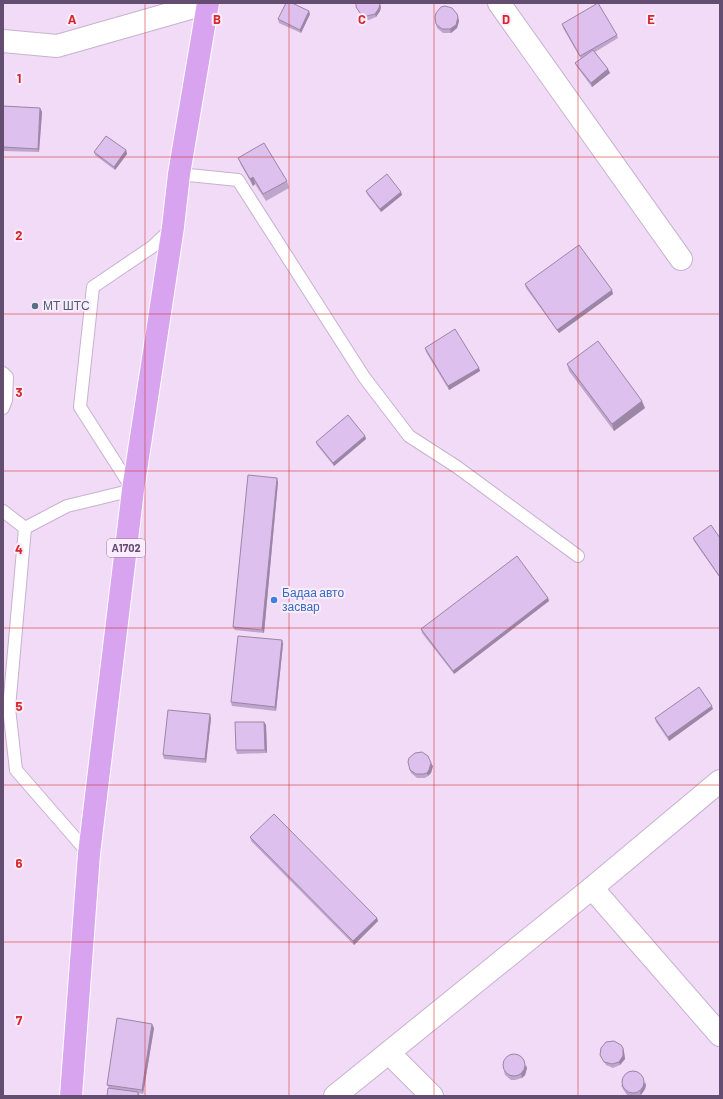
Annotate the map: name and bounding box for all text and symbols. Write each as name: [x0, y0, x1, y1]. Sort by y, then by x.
text: A: [68, 11, 77, 27]
text: B: [213, 11, 221, 27]
text: C: [358, 11, 366, 27]
text: D: [502, 11, 510, 27]
text: E: [647, 11, 655, 27]
text: 1: [17, 70, 21, 86]
text: 2: [15, 227, 23, 243]
place label: МТ ШТС: [43, 298, 90, 312]
marker: МТ ШТС: [30, 301, 40, 311]
text: 3: [15, 384, 23, 400]
road number: A1702: [107, 539, 145, 557]
text: 4: [15, 541, 23, 557]
place label: Бадаа авто засвар: [282, 585, 344, 614]
marker: Бадаа авто засвар: [269, 595, 279, 605]
text: 5: [15, 698, 23, 714]
text: 6: [16, 855, 23, 871]
text: 7: [16, 1012, 23, 1028]

